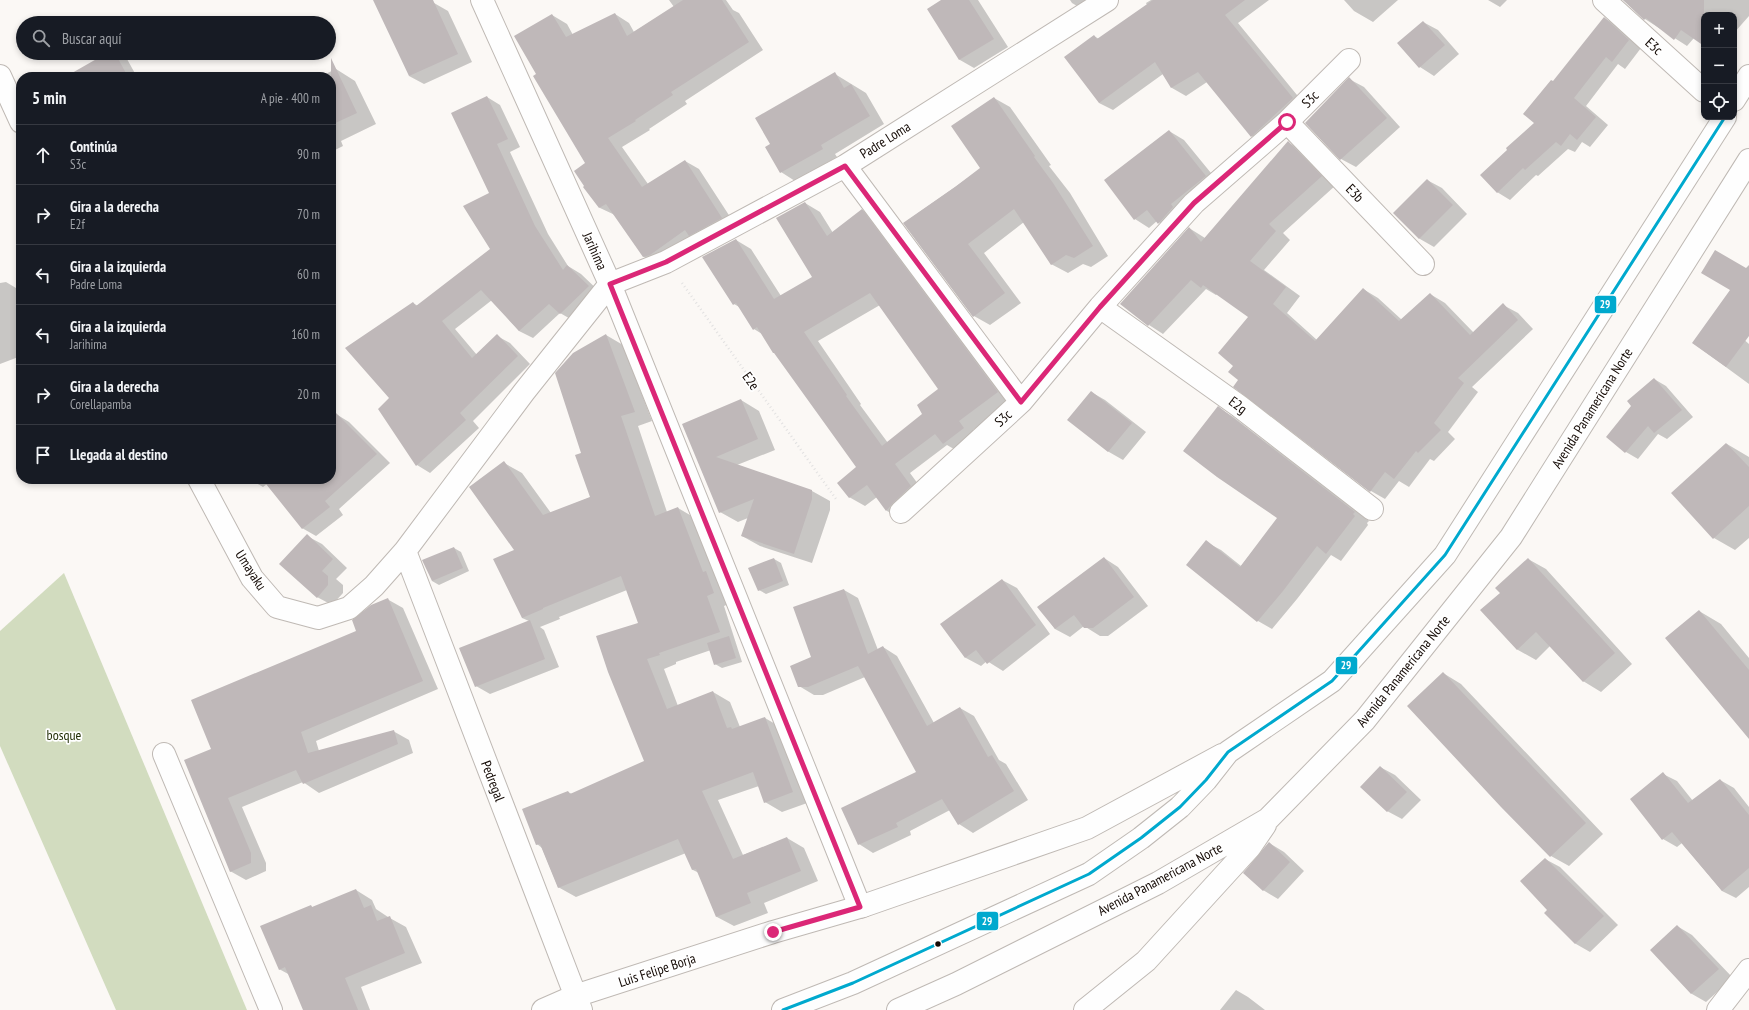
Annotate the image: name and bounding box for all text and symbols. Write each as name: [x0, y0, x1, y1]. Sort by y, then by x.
map controls: [1701, 12, 1737, 120]
button: +: [1701, 12, 1737, 48]
search box: [16, 16, 336, 60]
icon: search: [30, 27, 52, 49]
text: Buscar aquí: [62, 29, 122, 48]
street label: E3c: [1642, 34, 1666, 58]
button: −: [1701, 48, 1737, 84]
button: locate: [1701, 84, 1737, 120]
text: 5 min: [32, 87, 66, 109]
street label: S3c: [1298, 87, 1322, 111]
text: A pie · 400 m: [261, 90, 320, 107]
route start: [1278, 113, 1296, 131]
street label: Padre Loma: [856, 117, 914, 163]
text: Continúa: [70, 137, 117, 156]
icon: ahead: [32, 144, 54, 166]
text: 90 m: [297, 146, 320, 163]
text: S3c: [70, 156, 86, 173]
street label: E3b: [1342, 180, 1368, 206]
text: Gira a la derecha: [70, 197, 159, 216]
icon: right: [32, 204, 54, 226]
text: 70 m: [297, 206, 320, 223]
text: E2f: [70, 216, 85, 233]
street label: Jarihima: [578, 228, 611, 273]
text: Gira a la izquierda: [70, 257, 166, 276]
icon: left: [32, 264, 54, 286]
text: 60 m: [297, 266, 320, 283]
text: Padre Loma: [70, 276, 122, 293]
line badge: 29: [1594, 295, 1617, 314]
text: 29: [1600, 297, 1610, 311]
text: Gira a la izquierda: [70, 317, 166, 336]
icon: left: [32, 324, 54, 346]
text: 160 m: [291, 326, 320, 343]
text: Jarihima: [70, 336, 107, 353]
street label: Avenida Panamericana Norte: [1548, 344, 1637, 472]
street label: E2e: [738, 368, 764, 394]
text: Gira a la derecha: [70, 377, 159, 396]
icon: right: [32, 384, 54, 406]
text: 20 m: [297, 386, 320, 403]
street label: E2g: [1225, 392, 1251, 418]
text: Corellapamba: [70, 396, 132, 413]
street label: S3c: [991, 406, 1015, 430]
icon: arrive: [32, 444, 54, 466]
text: Llegada al destino: [70, 445, 168, 464]
street label: Umayaku: [231, 546, 271, 594]
street label: Avenida Panamericana Norte: [1352, 611, 1454, 731]
line badge: 29: [1335, 656, 1358, 675]
text: 29: [1341, 658, 1351, 672]
park label: bosque: [47, 726, 82, 744]
street label: Pedregal: [477, 758, 509, 805]
street label: Avenida Panamericana Norte: [1094, 838, 1226, 920]
line badge: 29: [976, 911, 999, 931]
text: 29: [982, 914, 992, 928]
route end: [764, 923, 782, 941]
unlabelled marker: [933, 939, 943, 949]
street label: Luis Felipe Borja: [616, 949, 698, 991]

